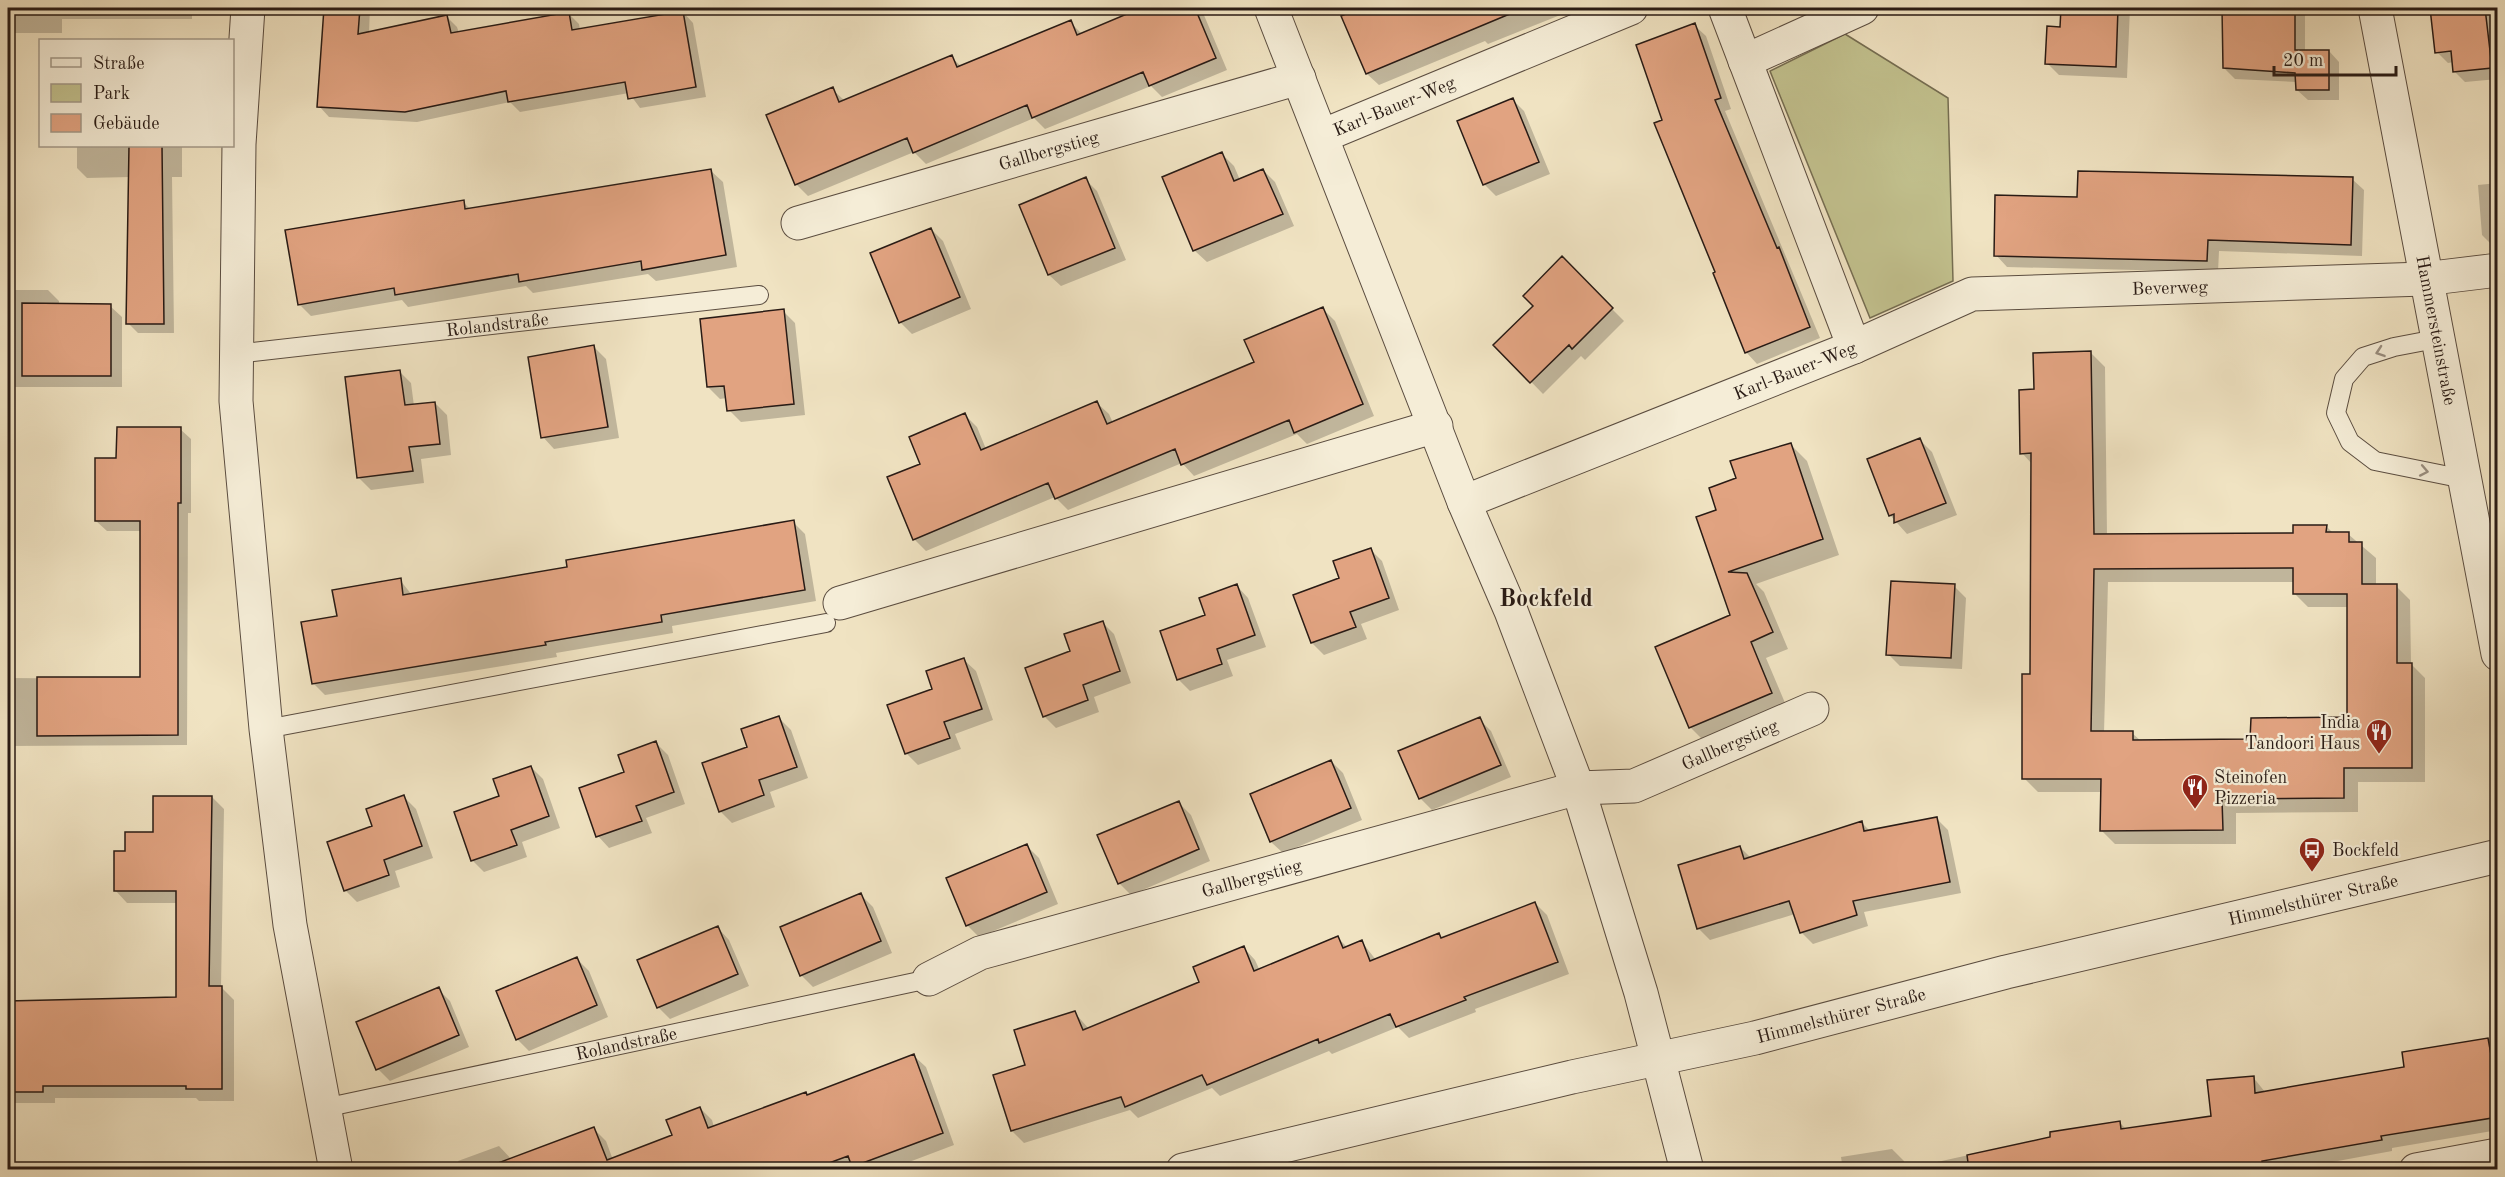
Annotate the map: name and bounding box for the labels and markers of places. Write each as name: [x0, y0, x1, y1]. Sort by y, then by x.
place label: India Tandoori Haus: [2244, 714, 2360, 753]
restaurant icon: India Tandoori Haus: [2364, 717, 2394, 755]
place label: Steinofen Pizzeria: [2214, 769, 2287, 808]
restaurant icon: Steinofen Pizzeria: [2180, 772, 2210, 810]
bus stop icon: Bockfeld: [2297, 835, 2327, 873]
place label: Bockfeld: [2332, 842, 2399, 860]

